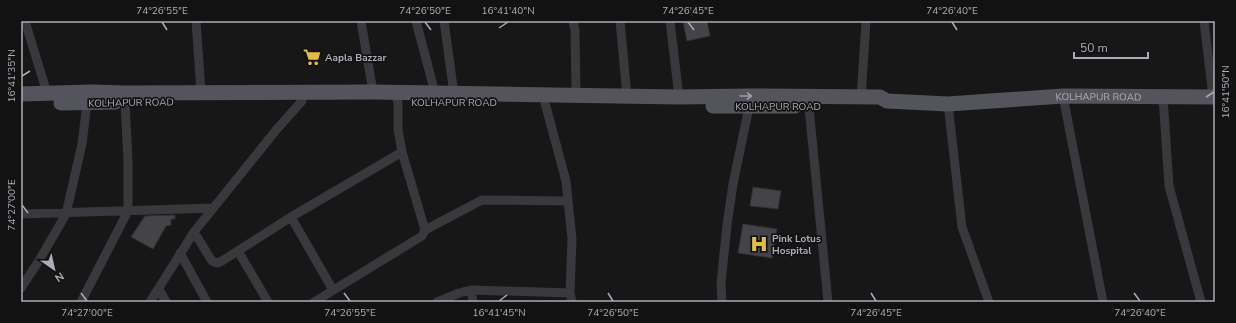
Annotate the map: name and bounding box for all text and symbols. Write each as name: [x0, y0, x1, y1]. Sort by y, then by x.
text: 74°26'55"E: [136, 4, 188, 18]
text: 74°26'50"E: [399, 4, 451, 18]
text: 16°41'40"N: [481, 4, 535, 18]
text: 74°26'45"E: [662, 4, 714, 18]
text: 74°26'40"E: [926, 4, 978, 18]
scale bar: [1074, 34, 1148, 60]
text: 50 m: [1080, 40, 1108, 56]
supermarket icon: Aapla Bazzar: [302, 47, 322, 67]
text: 16°41'35"N: [5, 49, 19, 103]
place label: Aapla Bazzar: [325, 51, 387, 65]
text: 16°41'50"N: [1219, 65, 1233, 119]
street label: KOLHAPUR ROAD: [1055, 90, 1141, 105]
one-way arrow: [739, 92, 752, 100]
street label: KOLHAPUR ROAD: [88, 95, 174, 111]
street label: KOLHAPUR ROAD: [411, 96, 497, 110]
street label: KOLHAPUR ROAD: [735, 100, 821, 114]
text: 74°27'00"E: [5, 179, 19, 231]
place label: Pink Lotus Hospital: [772, 232, 821, 258]
hospital icon: Pink Lotus Hospital: [749, 234, 769, 254]
north arrow: [34, 249, 74, 289]
text: N: [52, 268, 67, 285]
text: 74°27'00"E: [61, 306, 113, 320]
text: 74°26'55"E: [324, 306, 376, 320]
text: 16°41'45"N: [472, 306, 526, 320]
text: 74°26'50"E: [587, 306, 639, 320]
text: 74°26'45"E: [850, 306, 902, 320]
text: 74°26'40"E: [1114, 306, 1166, 320]

